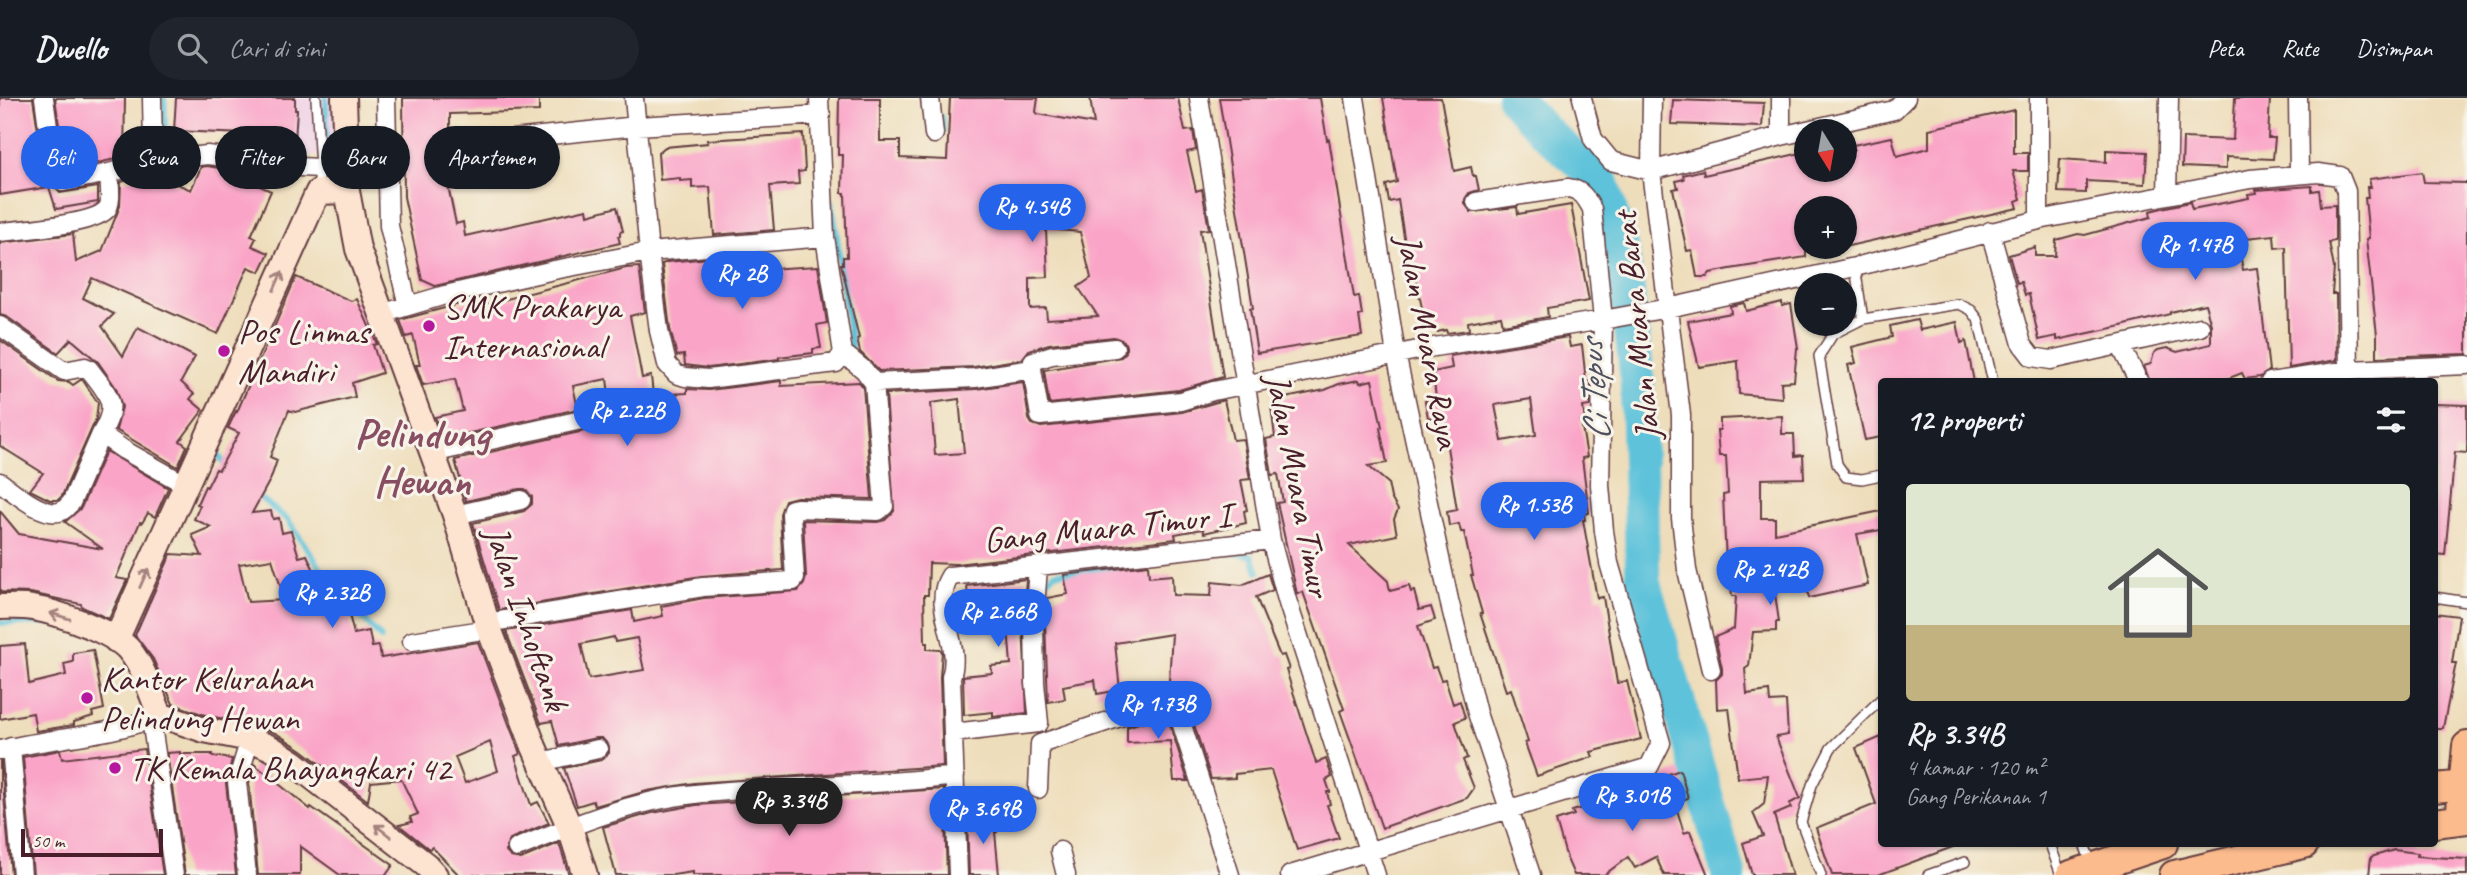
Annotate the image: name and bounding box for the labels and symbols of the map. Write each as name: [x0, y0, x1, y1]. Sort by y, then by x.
north arrow: [1794, 119, 1857, 182]
pin: Rp 4.54B: [960, 184, 1104, 244]
street label: Jalan Muara Barat: [1602, 206, 1671, 445]
pin: Rp 1.47B: [2123, 222, 2267, 282]
street label: Jalan Muara Raya: [1385, 228, 1472, 454]
pin: Rp 2B: [693, 252, 791, 311]
one-way arrow: [272, 271, 285, 292]
place label: SMK Prakarya Internasional: [443, 284, 623, 369]
place label: Pos Linmas Mandiri: [238, 309, 372, 394]
marker: SMK Prakarya Internasional: [421, 318, 437, 334]
water label: Ci Tepus: [1566, 333, 1620, 443]
marker: Pos Linmas Mandiri: [216, 343, 232, 359]
street label: Jalan Muara Timur: [1254, 368, 1343, 603]
pin: Rp 2.22B: [555, 388, 699, 448]
district label: Pelindung Hewan: [354, 407, 493, 508]
pin: Rp 1.53B: [1462, 482, 1606, 542]
street label: Gang Muara Timur I: [981, 491, 1241, 563]
street label: Jalan Inhoftank: [473, 518, 580, 719]
pin: Rp 2.42B: [1698, 547, 1842, 607]
one-way arrow: [138, 567, 151, 589]
pin: Rp 2.32B: [260, 570, 404, 630]
pin: Rp 2.66B: [926, 589, 1070, 649]
one-way arrow: [49, 608, 71, 621]
place label: Kantor Kelurahan Pelindung Hewan: [101, 656, 314, 741]
pin: Rp 1.73B: [1086, 682, 1230, 741]
marker: Kantor Kelurahan Pelindung Hewan: [79, 690, 95, 706]
place label: TK Kemala Bhayangkari 42: [129, 746, 454, 791]
marker: TK Kemala Bhayangkari 42: [107, 760, 123, 776]
pin: Rp 3.01B: [1560, 774, 1704, 833]
pin: Rp 3.34B: [717, 778, 861, 838]
pin: Rp 3.69B: [911, 786, 1055, 846]
one-way arrow: [374, 824, 393, 839]
scale bar: [21, 826, 163, 858]

